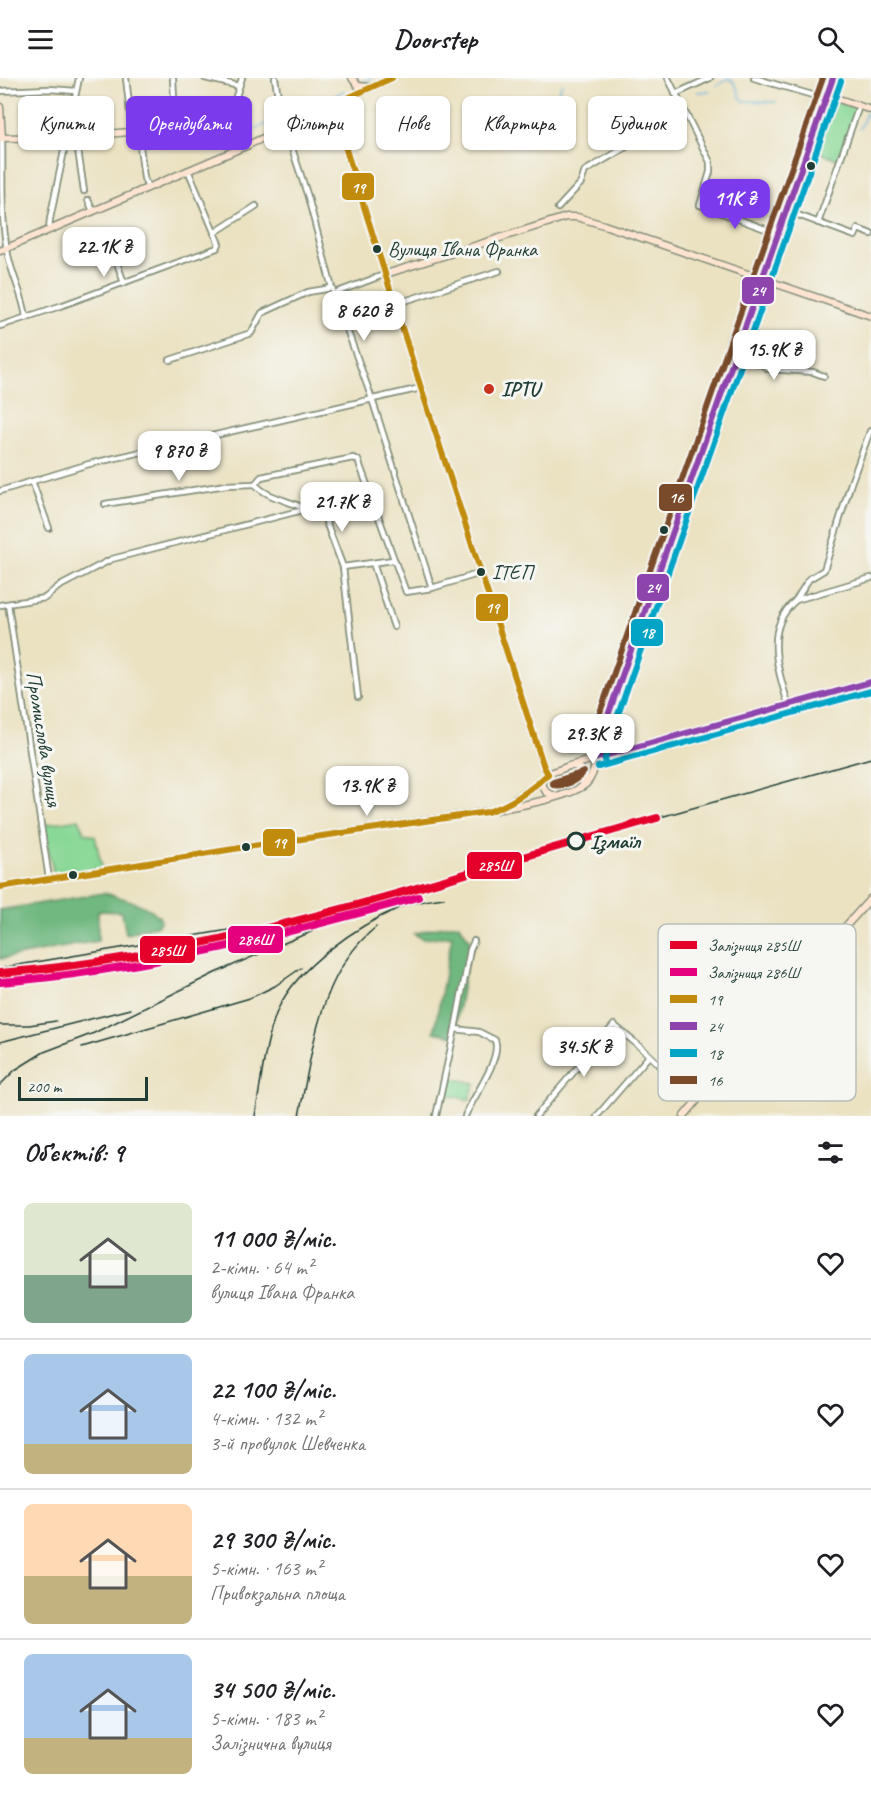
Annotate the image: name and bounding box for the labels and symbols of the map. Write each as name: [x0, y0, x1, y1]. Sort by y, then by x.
unlabelled marker: [805, 160, 817, 172]
line badge: 19: [341, 172, 375, 201]
text: 19: [351, 178, 367, 198]
pin: 11K ₴: [693, 179, 777, 230]
pin: 22.1K ₴: [49, 227, 159, 278]
place label: Вулиця Івана Франка: [388, 237, 538, 262]
marker: Вулиця Івана Франка: [371, 243, 383, 255]
line badge: 24: [741, 276, 775, 305]
text: 24: [751, 281, 767, 301]
pin: 8 620 ₴: [309, 291, 419, 342]
pin: 15.9K ₴: [719, 330, 829, 381]
place label: IPTU: [501, 376, 543, 402]
marker: IPTU: [482, 382, 496, 396]
pin: 9 870 ₴: [124, 431, 234, 482]
pin: 21.7K ₴: [287, 482, 397, 533]
line badge: 16: [658, 483, 693, 512]
text: 16: [669, 488, 685, 508]
unlabelled marker: [658, 524, 670, 536]
place label: ІТЕП: [492, 560, 535, 585]
marker: ІТЕП: [475, 566, 487, 578]
line badge: 24: [636, 573, 670, 602]
text: 24: [646, 578, 662, 598]
line badge: 19: [475, 593, 509, 622]
text: 19: [485, 598, 501, 618]
line badge: 18: [630, 618, 664, 647]
text: 18: [640, 623, 656, 643]
street label: Промислова вулиця: [20, 670, 68, 810]
pin: 29.3K ₴: [538, 714, 648, 765]
pin: 13.9K ₴: [312, 766, 422, 817]
line badge: 19: [262, 828, 296, 857]
place label: Ізмаїл: [590, 828, 642, 855]
marker: Ізмаїл: [567, 832, 585, 850]
text: 19: [272, 833, 288, 853]
unlabelled marker: [240, 841, 252, 853]
line badge: 285Ш: [466, 851, 523, 880]
text: 285Ш: [478, 856, 515, 876]
unlabelled marker: [67, 869, 79, 881]
legend: [658, 924, 856, 1101]
line badge: 286Ш: [227, 925, 284, 954]
text: 286Ш: [237, 930, 275, 950]
line badge: 285Ш: [139, 935, 196, 964]
text: Залізниця 285Ш: [708, 936, 802, 956]
text: 285Ш: [150, 941, 187, 961]
text: Залізниця 286Ш: [708, 963, 802, 983]
text: 19: [708, 990, 724, 1010]
text: 24: [708, 1017, 724, 1037]
pin: 34.5K ₴: [529, 1027, 639, 1078]
text: 18: [708, 1044, 724, 1064]
text: 16: [708, 1071, 723, 1091]
scale bar: [18, 1074, 148, 1102]

